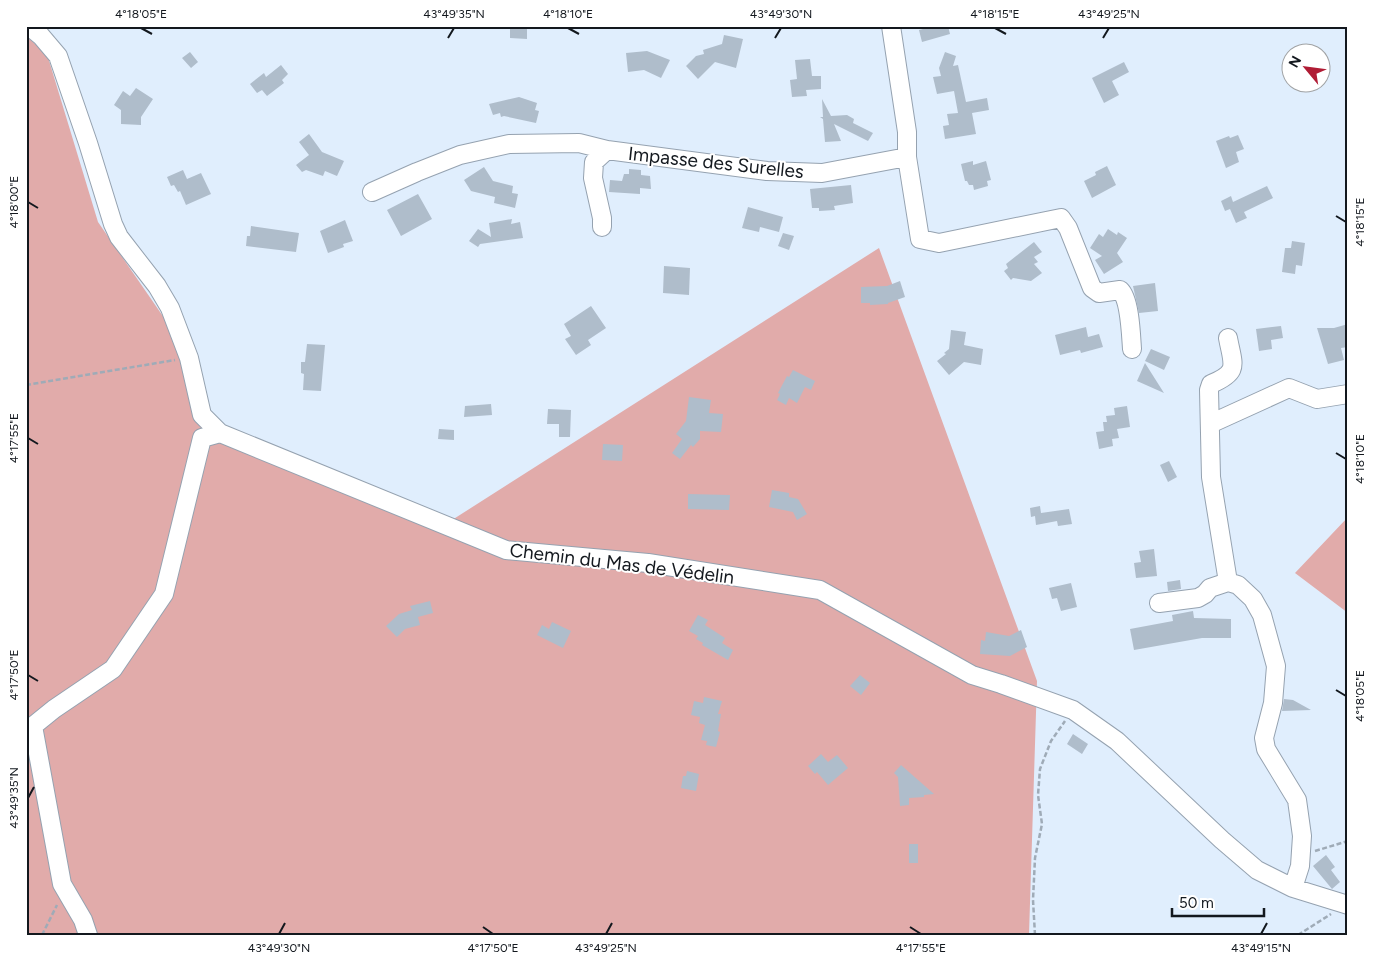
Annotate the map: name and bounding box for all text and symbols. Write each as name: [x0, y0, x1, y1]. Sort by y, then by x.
text: 4°18'05"E: [115, 7, 167, 21]
text: 43°49'35"N: [423, 7, 485, 21]
text: 4°18'10"E: [543, 7, 593, 21]
text: 43°49'30"N: [750, 7, 812, 21]
text: 4°18'15"E: [970, 7, 1020, 21]
text: 43°49'25"N: [1078, 7, 1140, 21]
north arrow: [1282, 42, 1332, 92]
text: N: [1285, 53, 1305, 71]
street label: Impasse des Surelles: [627, 142, 805, 183]
text: 4°18'00"E: [7, 176, 21, 228]
text: 4°18'15"E: [1353, 197, 1367, 247]
text: 4°17'55"E: [7, 413, 21, 463]
text: 4°18'10"E: [1353, 434, 1367, 484]
street label: Chemin du Mas de Védelin: [508, 538, 735, 589]
text: 4°17'50"E: [7, 649, 21, 701]
text: 4°18'05"E: [1353, 670, 1367, 722]
text: 43°49'35"N: [7, 767, 21, 829]
scale bar: [1172, 886, 1264, 918]
text: 50 m: [1179, 894, 1214, 912]
text: 43°49'30"N: [248, 941, 310, 955]
text: 4°17'50"E: [467, 941, 519, 955]
text: 43°49'25"N: [575, 941, 637, 955]
text: 4°17'55"E: [896, 941, 946, 955]
text: 43°49'15"N: [1231, 941, 1291, 955]

